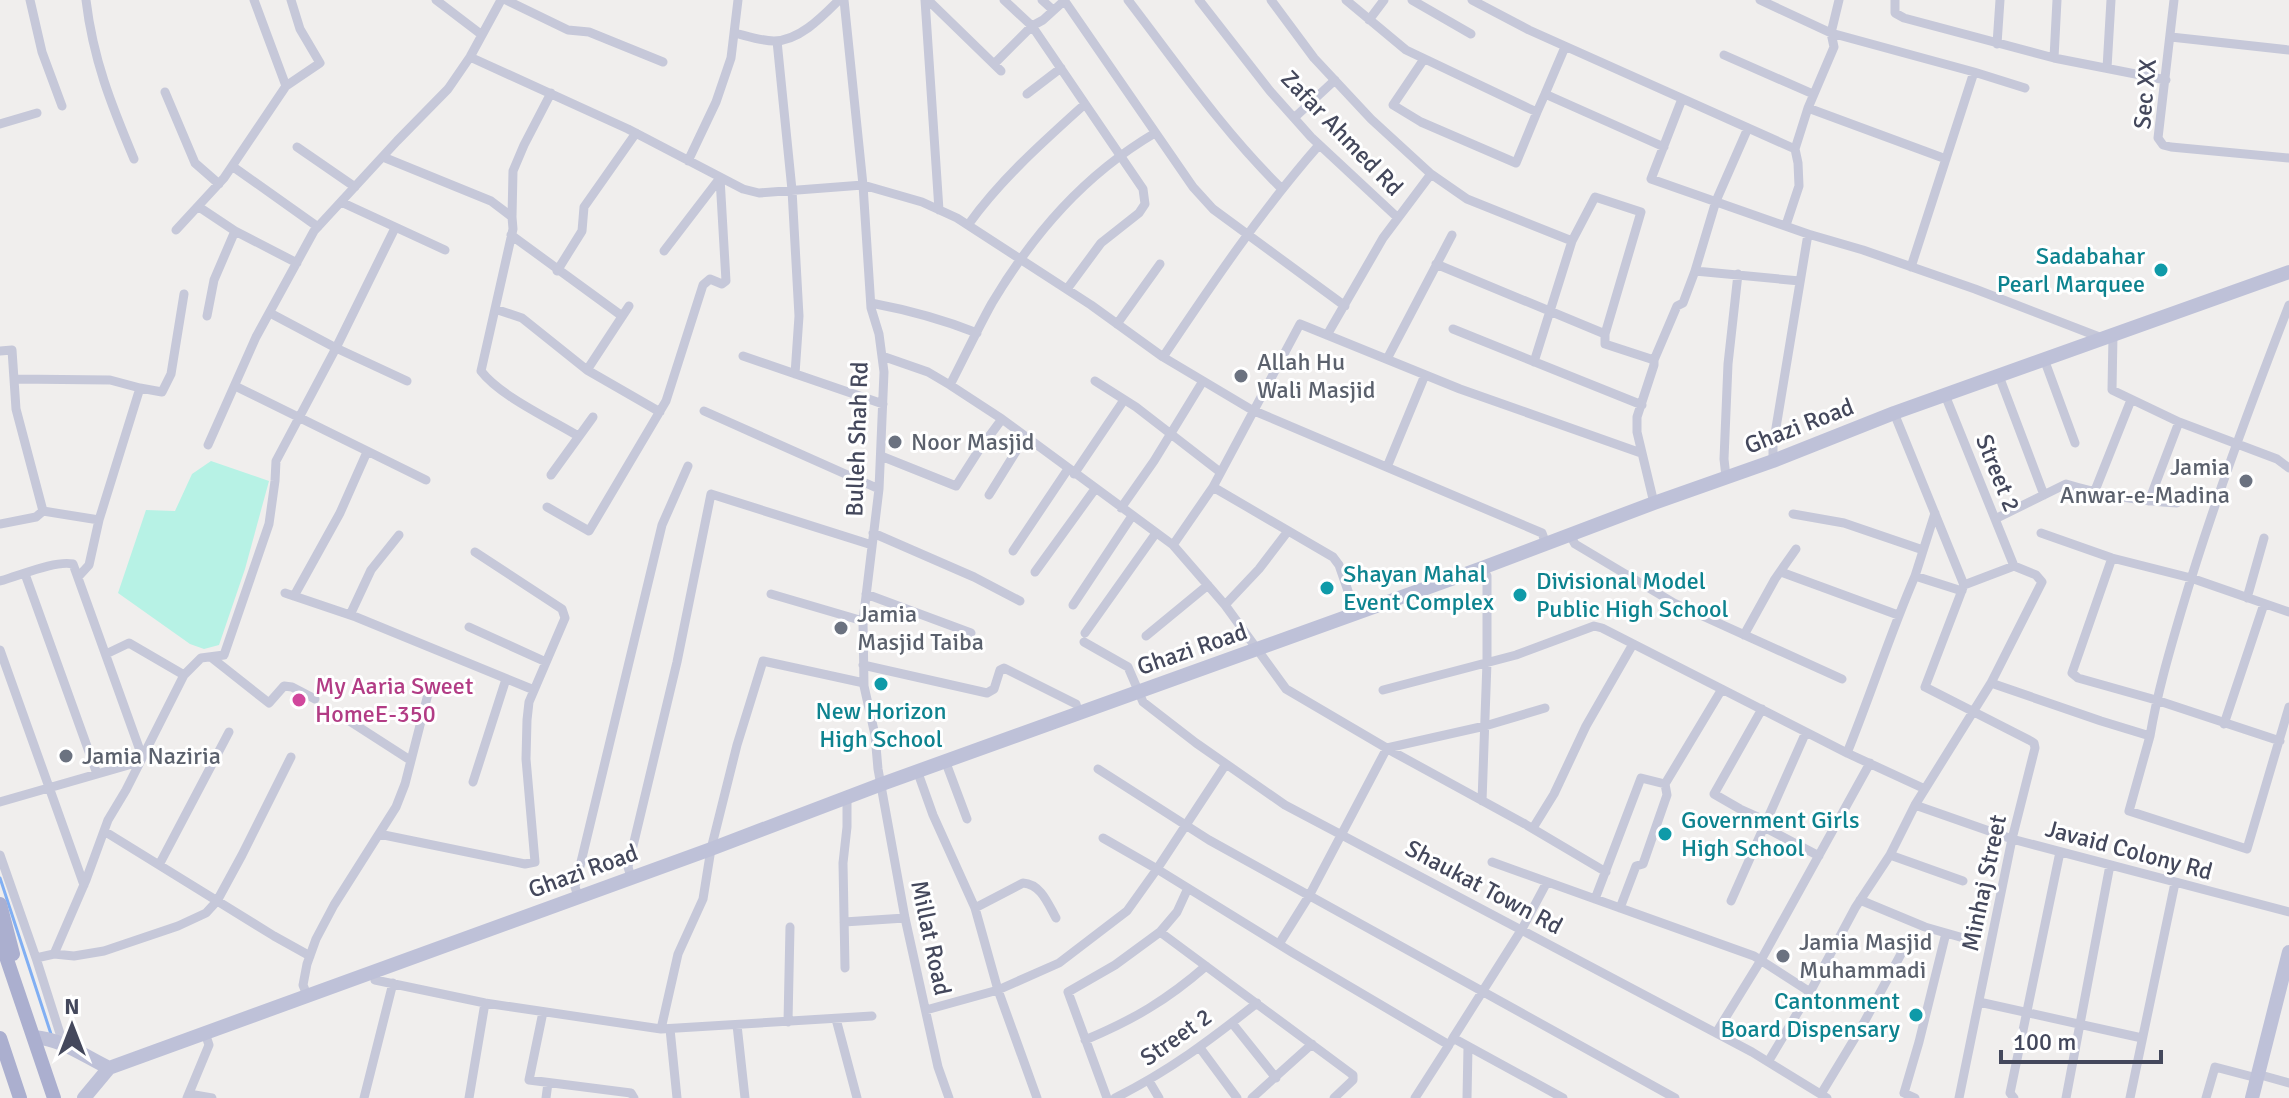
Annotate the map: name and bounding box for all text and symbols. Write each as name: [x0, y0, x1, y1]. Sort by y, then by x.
street label: Sec XX: [2127, 58, 2163, 130]
street label: Zafar Ahmed Rd: [1275, 64, 1409, 202]
place label: Sadabahar Pearl Marquee: [1997, 241, 2145, 299]
marker: Sadabahar Pearl Marquee: [2152, 261, 2170, 279]
place label: Allah Hu Wali Masjid: [1257, 347, 1375, 405]
street label: Bulleh Shah Rd: [839, 361, 875, 517]
marker: Allah Hu Wali Masjid: [1232, 367, 1250, 385]
street label: Ghazi Road: [1740, 391, 1858, 461]
place label: Noor Masjid: [911, 427, 1034, 457]
street label: Street 2: [1969, 430, 2027, 516]
marker: Noor Masjid: [886, 433, 904, 451]
place label: Jamia Anwar-e-Madina: [2060, 452, 2230, 510]
marker: Jamia Anwar-e-Madina: [2237, 472, 2255, 490]
place label: Shayan Mahal Event Complex: [1343, 559, 1494, 617]
place label: Divisional Model Public High School: [1536, 566, 1729, 624]
marker: Shayan Mahal Event Complex: [1318, 579, 1336, 597]
marker: Divisional Model Public High School: [1511, 586, 1529, 604]
place label: Jamia Masjid Taiba: [857, 599, 984, 657]
street label: Ghazi Road: [1133, 616, 1251, 682]
marker: Jamia Masjid Taiba: [832, 619, 850, 637]
place label: My Aaria Sweet HomeE-350: [315, 671, 473, 729]
marker: New Horizon High School: [872, 675, 890, 693]
marker: My Aaria Sweet HomeE-350: [290, 691, 308, 709]
place label: New Horizon High School: [815, 696, 947, 754]
place label: Jamia Naziria: [82, 741, 221, 771]
marker: Jamia Naziria: [57, 747, 75, 765]
place label: Government Girls High School: [1681, 805, 1859, 863]
street label: Minhaj Street: [1955, 812, 2013, 954]
street label: Javaid Colony Rd: [2042, 813, 2216, 887]
marker: Government Girls High School: [1656, 825, 1674, 843]
street label: Shaukat Town Rd: [1400, 833, 1568, 941]
street label: Ghazi Road: [524, 837, 642, 905]
street label: Millat Road: [904, 878, 958, 998]
place label: Jamia Masjid Muhammadi: [1799, 927, 1932, 985]
marker: Jamia Masjid Muhammadi: [1774, 947, 1792, 965]
north arrow: [32, 986, 112, 1066]
place label: Cantonment Board Dispensary: [1721, 986, 1900, 1044]
text: N: [64, 993, 80, 1020]
street label: Street 2: [1134, 1002, 1218, 1072]
marker: Cantonment Board Dispensary: [1907, 1006, 1925, 1024]
scale bar: [2001, 1014, 2161, 1064]
text: 100 m: [2013, 1027, 2076, 1057]

